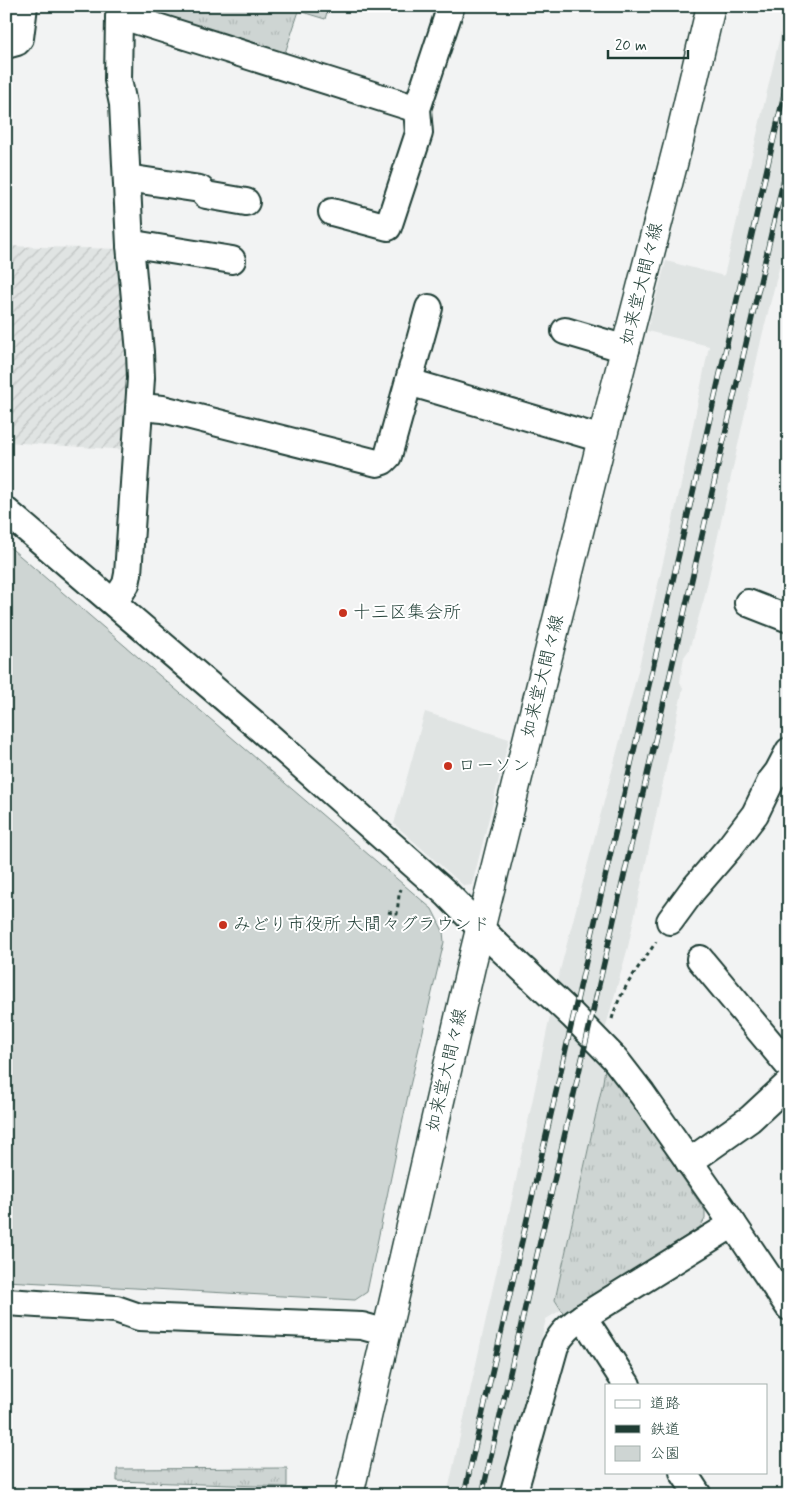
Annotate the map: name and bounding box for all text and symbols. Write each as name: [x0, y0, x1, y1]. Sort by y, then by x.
scale bar: [608, 28, 688, 60]
text: 20 m: [615, 36, 647, 56]
street label: 如来堂大間々線: [615, 220, 669, 348]
place label: 十三区集会所: [353, 601, 461, 625]
marker: 十三区集会所: [337, 607, 349, 619]
street label: 如来堂大間々線: [516, 612, 570, 740]
place label: ローソン: [458, 754, 530, 778]
marker: ローソン: [442, 760, 454, 772]
place label: みどり市役所 大間々グラウンド: [233, 913, 490, 937]
marker: みどり市役所 大間々グラウンド: [217, 919, 229, 931]
street label: 如来堂大間々線: [421, 1006, 473, 1134]
legend: [605, 1384, 768, 1474]
text: 道路: [650, 1394, 680, 1414]
text: 鉄道: [650, 1420, 680, 1440]
text: 公園: [650, 1444, 680, 1464]

